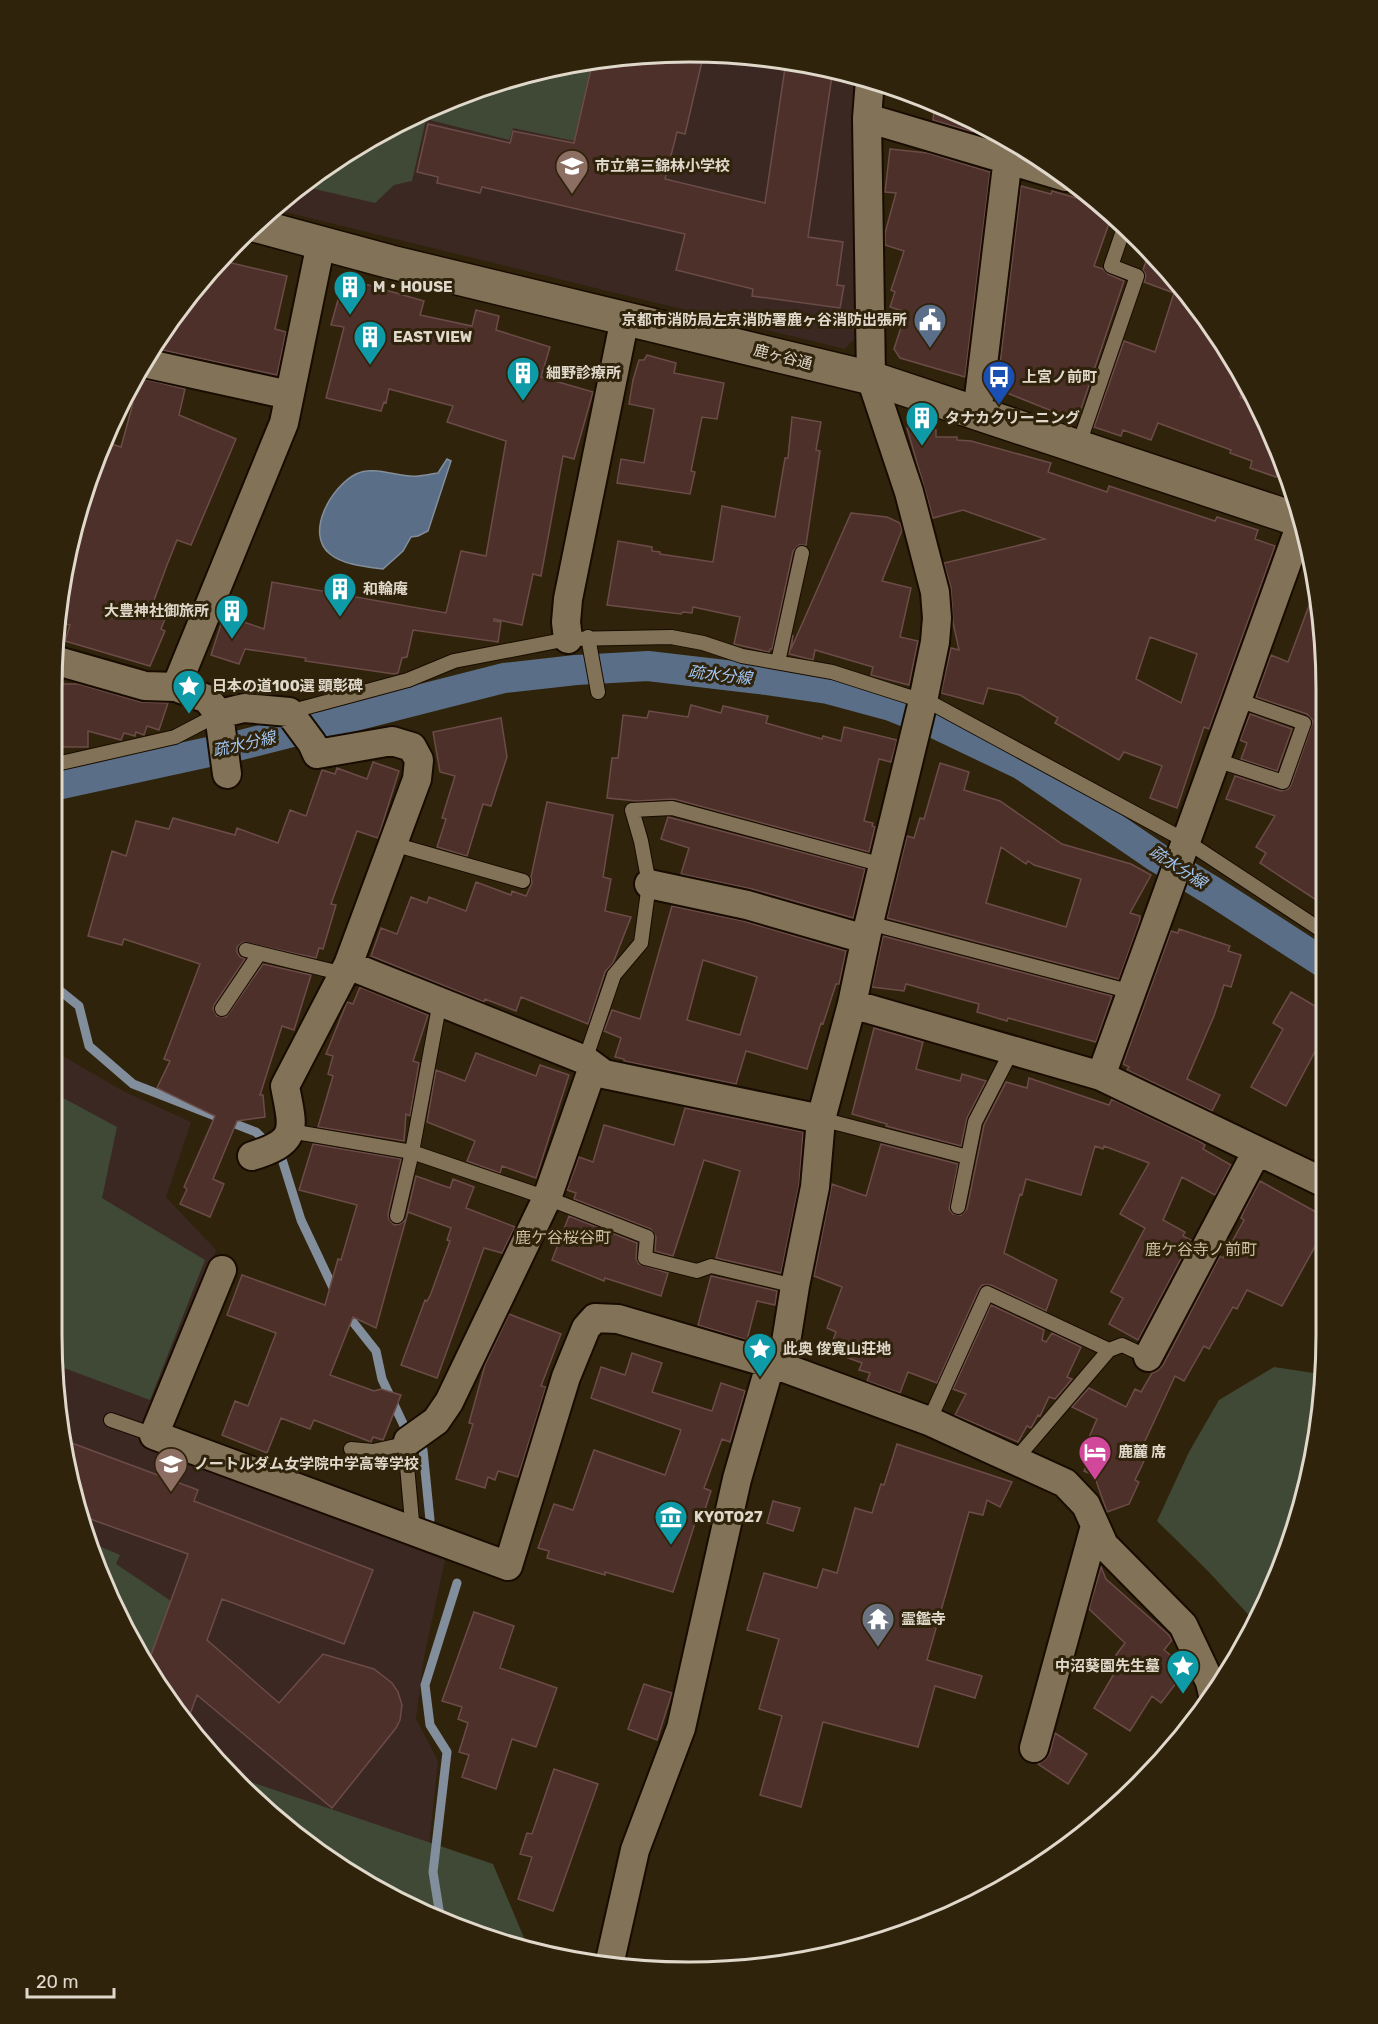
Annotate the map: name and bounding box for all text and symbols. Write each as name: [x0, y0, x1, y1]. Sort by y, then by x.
school or university icon: 市立第三錦林小学校: [554, 148, 590, 195]
place label: 市立第三錦林小学校: [595, 157, 730, 175]
building icon: M・HOUSE: [332, 269, 368, 316]
place label: M・HOUSE: [373, 278, 453, 296]
public building icon: 京都市消防局左京消防署鹿ヶ谷消防出張所: [912, 302, 948, 349]
place label: 京都市消防局左京消防署鹿ヶ谷消防出張所: [622, 311, 907, 329]
building icon: EAST VIEW: [352, 319, 388, 366]
place label: EAST VIEW: [393, 328, 472, 346]
street label: 鹿ヶ谷通: [752, 341, 814, 373]
building icon: 細野診療所: [505, 355, 541, 402]
bus stop icon: 上宮ノ前町: [981, 359, 1017, 406]
place label: 細野診療所: [546, 364, 621, 382]
place label: 上宮ノ前町: [1022, 368, 1097, 386]
building icon: タナカクリーニング: [904, 400, 940, 447]
place label: タナカクリーニング: [945, 409, 1080, 427]
building icon: 和輪庵: [322, 571, 358, 618]
place label: 和輪庵: [363, 580, 408, 598]
building icon: 大豊神社御旅所: [214, 593, 250, 640]
place label: 大豊神社御旅所: [104, 602, 209, 620]
water label: 疏水分線: [687, 662, 755, 688]
place icon: 日本の道100選 顕彰碑: [171, 668, 207, 715]
place label: 日本の道100選 顕彰碑: [212, 677, 363, 695]
water label: 疏水分線: [211, 727, 279, 760]
water label: 疏水分線: [1146, 842, 1212, 893]
district label: 鹿ケ谷桜谷町: [515, 1228, 611, 1247]
district label: 鹿ケ谷寺ノ前町: [1145, 1240, 1257, 1259]
place icon: 此奥 俊寛山荘地: [742, 1331, 778, 1378]
place label: 此奥 俊寛山荘地: [783, 1340, 891, 1358]
hotel icon: 鹿麓 席: [1077, 1434, 1113, 1481]
place label: 鹿麓 席: [1118, 1443, 1166, 1461]
school or university icon: ノートルダム女学院中学高等学校: [153, 1446, 189, 1493]
place label: ノートルダム女学院中学高等学校: [194, 1455, 419, 1473]
museum icon: KYOTO27: [653, 1499, 689, 1546]
place label: KYOTO27: [694, 1508, 763, 1526]
temple icon: 霊鑑寺: [860, 1601, 896, 1648]
place label: 霊鑑寺: [901, 1610, 946, 1628]
place icon: 中沼葵園先生墓: [1165, 1648, 1201, 1695]
place label: 中沼葵園先生墓: [1055, 1657, 1160, 1675]
scale bar: [27, 1961, 114, 1999]
text: 20 m: [36, 1971, 78, 1993]

